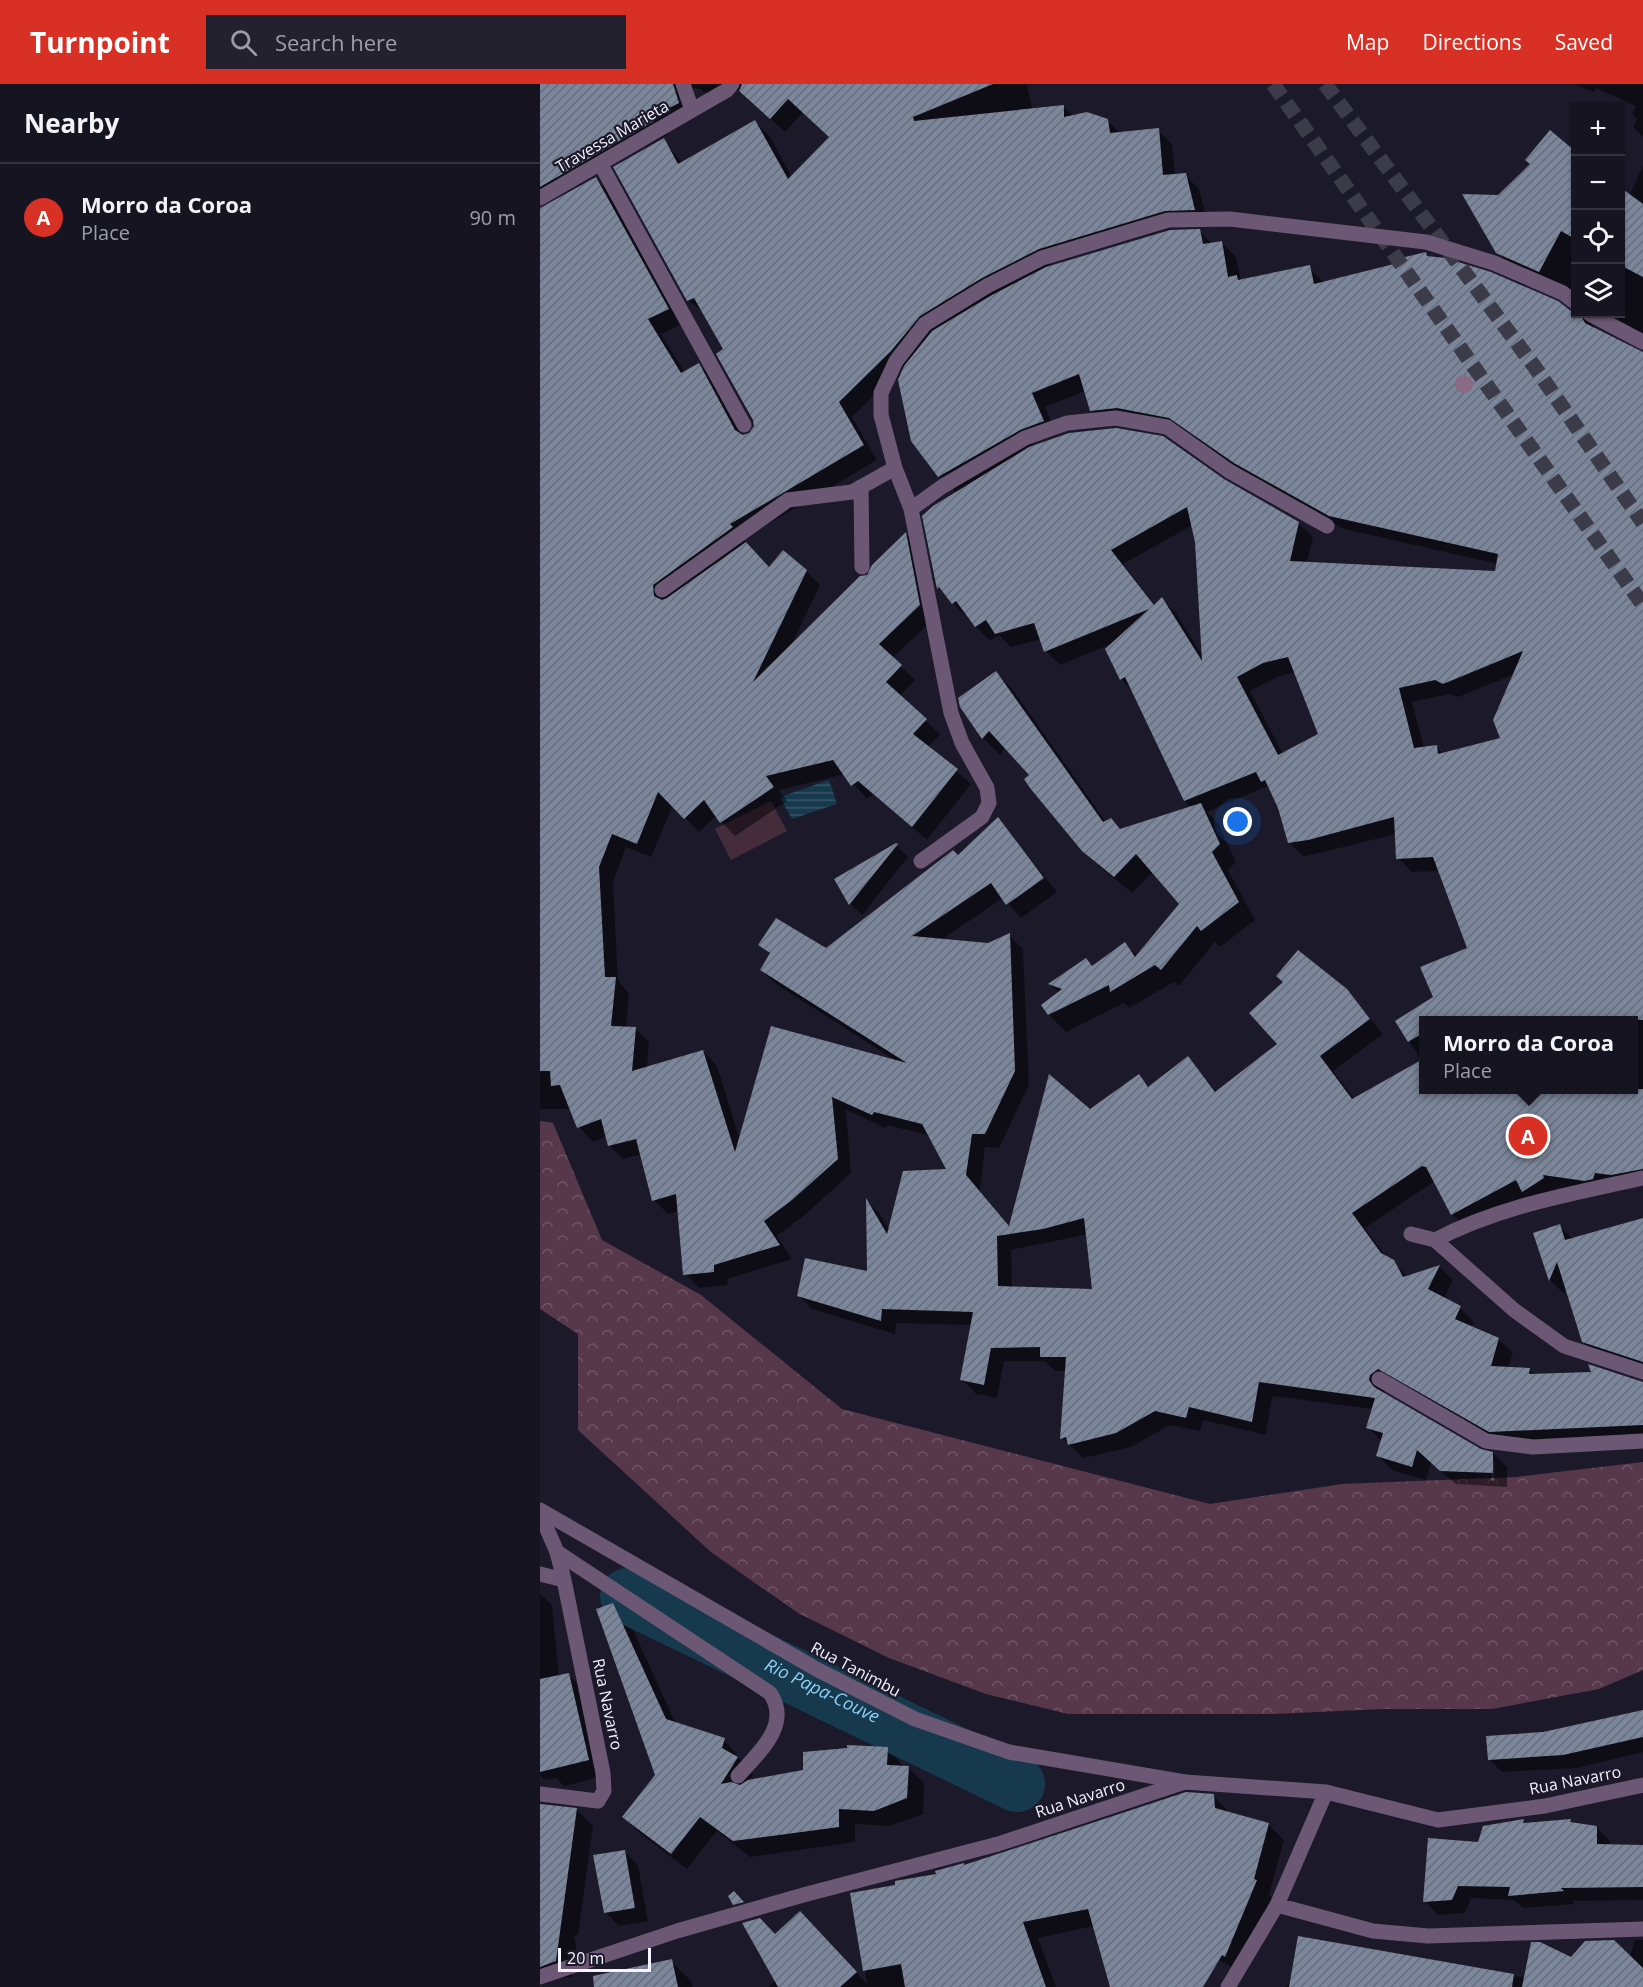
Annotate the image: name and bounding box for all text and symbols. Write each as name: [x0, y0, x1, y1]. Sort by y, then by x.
search box: [206, 15, 626, 69]
text: Turnpoint: [30, 23, 170, 61]
icon: search: [227, 26, 260, 59]
text: Search here: [275, 27, 397, 57]
text: Map: [1346, 28, 1389, 56]
text: Directions: [1422, 28, 1522, 56]
text: Saved: [1555, 28, 1613, 56]
street label: Travessa Marieta: [552, 95, 672, 177]
map controls: [1571, 102, 1625, 318]
button: +: [1571, 102, 1625, 156]
text: Nearby: [24, 105, 119, 141]
button: −: [1571, 156, 1625, 210]
text: Morro da Coroa: [81, 189, 252, 219]
text: A: [37, 204, 50, 231]
text: 90 m: [469, 204, 516, 231]
button: locate: [1571, 210, 1625, 264]
text: Place: [81, 219, 130, 246]
button: layers: [1571, 264, 1625, 318]
your location: [1223, 807, 1252, 836]
popup: [1419, 1016, 1638, 1094]
text: Morro da Coroa: [1443, 1027, 1614, 1057]
text: Place: [1443, 1057, 1492, 1084]
pin: A: [1508, 1114, 1548, 1158]
street label: Rua Tanimbu: [807, 1636, 905, 1702]
water label: Rio Papa-Couve: [761, 1652, 884, 1728]
street label: Rua Navarro: [588, 1656, 628, 1752]
street label: Rua Navarro: [1527, 1760, 1623, 1800]
street label: Rua Navarro: [1032, 1773, 1128, 1823]
scale bar: [558, 1945, 651, 1972]
text: 20 m: [567, 1947, 604, 1969]

